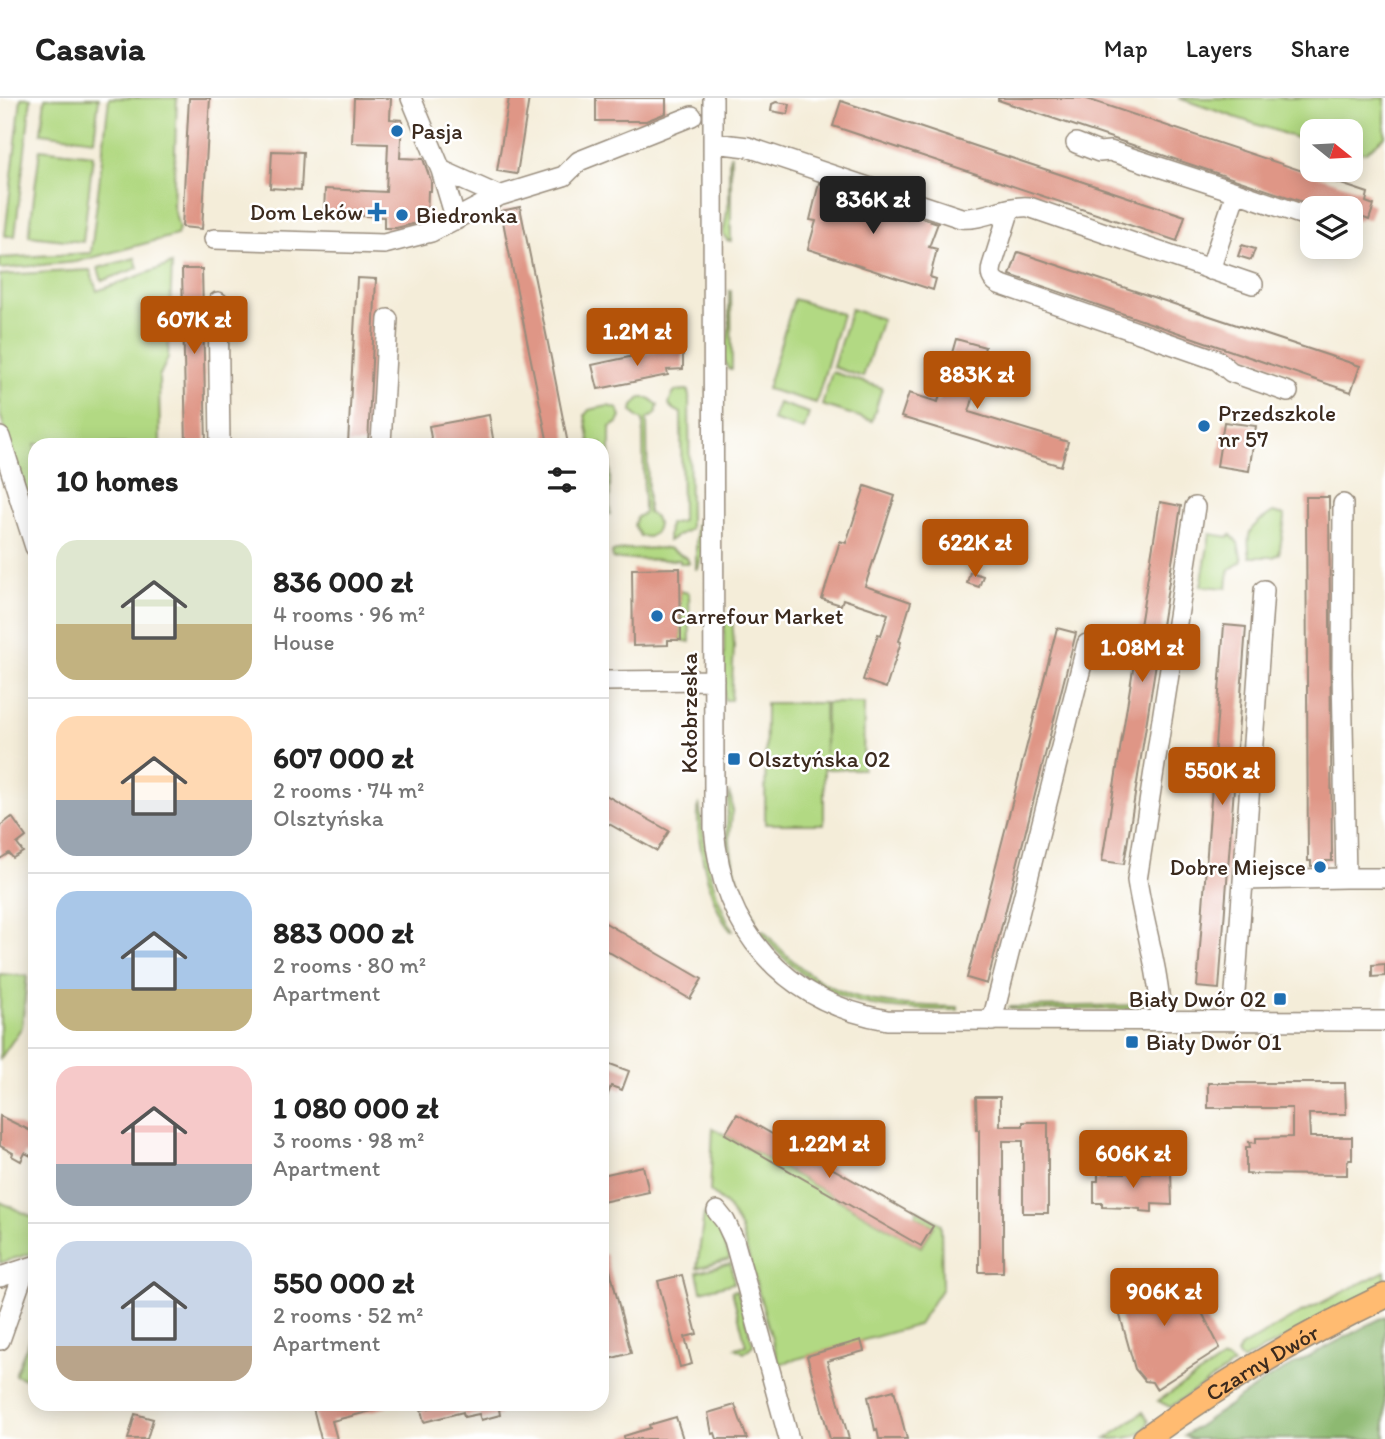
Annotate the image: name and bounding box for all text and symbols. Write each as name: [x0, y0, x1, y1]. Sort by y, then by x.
text: Casavia: [35, 29, 145, 68]
text: Map: [1104, 34, 1148, 63]
text: Layers: [1186, 34, 1253, 63]
text: Share: [1291, 34, 1350, 63]
place label: Pasja: [411, 117, 463, 145]
north arrow: [1300, 119, 1363, 182]
map controls: [1300, 119, 1363, 259]
marker: Pasja: [389, 123, 405, 139]
pin: 836K zł: [808, 176, 938, 236]
text: 836K zł: [836, 185, 910, 213]
button: layers: [1300, 196, 1363, 259]
place label: Dom Leków: [250, 198, 363, 226]
place label: Biedronka: [416, 201, 518, 229]
marker: Dom Leków: [369, 204, 385, 220]
marker: Biedronka: [394, 207, 410, 223]
pin: 607K zł: [129, 296, 259, 356]
text: 607K zł: [157, 305, 231, 333]
pin: 1.2M zł: [572, 308, 702, 368]
text: 1.2M zł: [603, 317, 671, 345]
pin: 883K zł: [912, 352, 1042, 411]
text: 883K zł: [940, 360, 1014, 388]
place label: Przedszkole nr 57: [1218, 399, 1336, 453]
marker: Przedszkole nr 57: [1196, 418, 1212, 434]
icon: filters: [543, 461, 581, 499]
text: 10 homes: [56, 462, 179, 499]
pin: 622K zł: [910, 519, 1040, 579]
text: 622K zł: [938, 528, 1012, 556]
text: 836 000 zł: [273, 563, 413, 600]
icon: home: [112, 568, 196, 652]
text: 4 rooms · 96 m²: [273, 600, 425, 628]
place label: Carrefour Market: [671, 602, 844, 630]
marker: Carrefour Market: [649, 608, 665, 624]
pin: 1.08M zł: [1070, 624, 1214, 684]
text: House: [273, 628, 335, 656]
text: 1.08M zł: [1100, 633, 1184, 661]
street label: Kołobrzeska: [675, 653, 703, 773]
text: 607 000 zł: [273, 739, 414, 776]
icon: home: [112, 744, 196, 828]
place label: Olsztyńska 02: [748, 745, 890, 773]
pin: 550K zł: [1157, 748, 1287, 807]
marker: Olsztyńska 02: [726, 751, 742, 767]
text: 550K zł: [1184, 756, 1260, 784]
text: 2 rooms · 74 m²: [273, 776, 425, 804]
text: Olsztyńska: [273, 804, 384, 832]
place label: Dobre Miejsce: [1170, 853, 1306, 881]
marker: Dobre Miejsce: [1312, 859, 1328, 875]
text: 883 000 zł: [273, 914, 414, 951]
icon: home: [112, 919, 196, 1003]
text: 2 rooms · 80 m²: [273, 951, 426, 979]
text: Apartment: [273, 979, 380, 1007]
place label: Biały Dwór 02: [1129, 985, 1266, 1013]
marker: Biały Dwór 02: [1272, 991, 1288, 1007]
place label: Biały Dwór 01: [1146, 1028, 1282, 1056]
marker: Biały Dwór 01: [1124, 1034, 1140, 1050]
text: 1 080 000 zł: [273, 1089, 439, 1126]
icon: home: [112, 1094, 196, 1178]
pin: 1.22M zł: [757, 1121, 901, 1180]
text: 3 rooms · 98 m²: [273, 1126, 424, 1154]
text: 1.22M zł: [788, 1129, 870, 1157]
pin: 606K zł: [1068, 1130, 1198, 1190]
text: 606K zł: [1095, 1139, 1171, 1167]
text: Apartment: [273, 1154, 380, 1182]
text: 550 000 zł: [273, 1264, 414, 1301]
pin: 906K zł: [1099, 1268, 1229, 1328]
icon: home: [112, 1269, 196, 1353]
text: 906K zł: [1126, 1277, 1202, 1305]
text: 2 rooms · 52 m²: [273, 1301, 423, 1329]
street label: Czarny Dwór: [1200, 1318, 1324, 1407]
text: Apartment: [273, 1329, 380, 1357]

